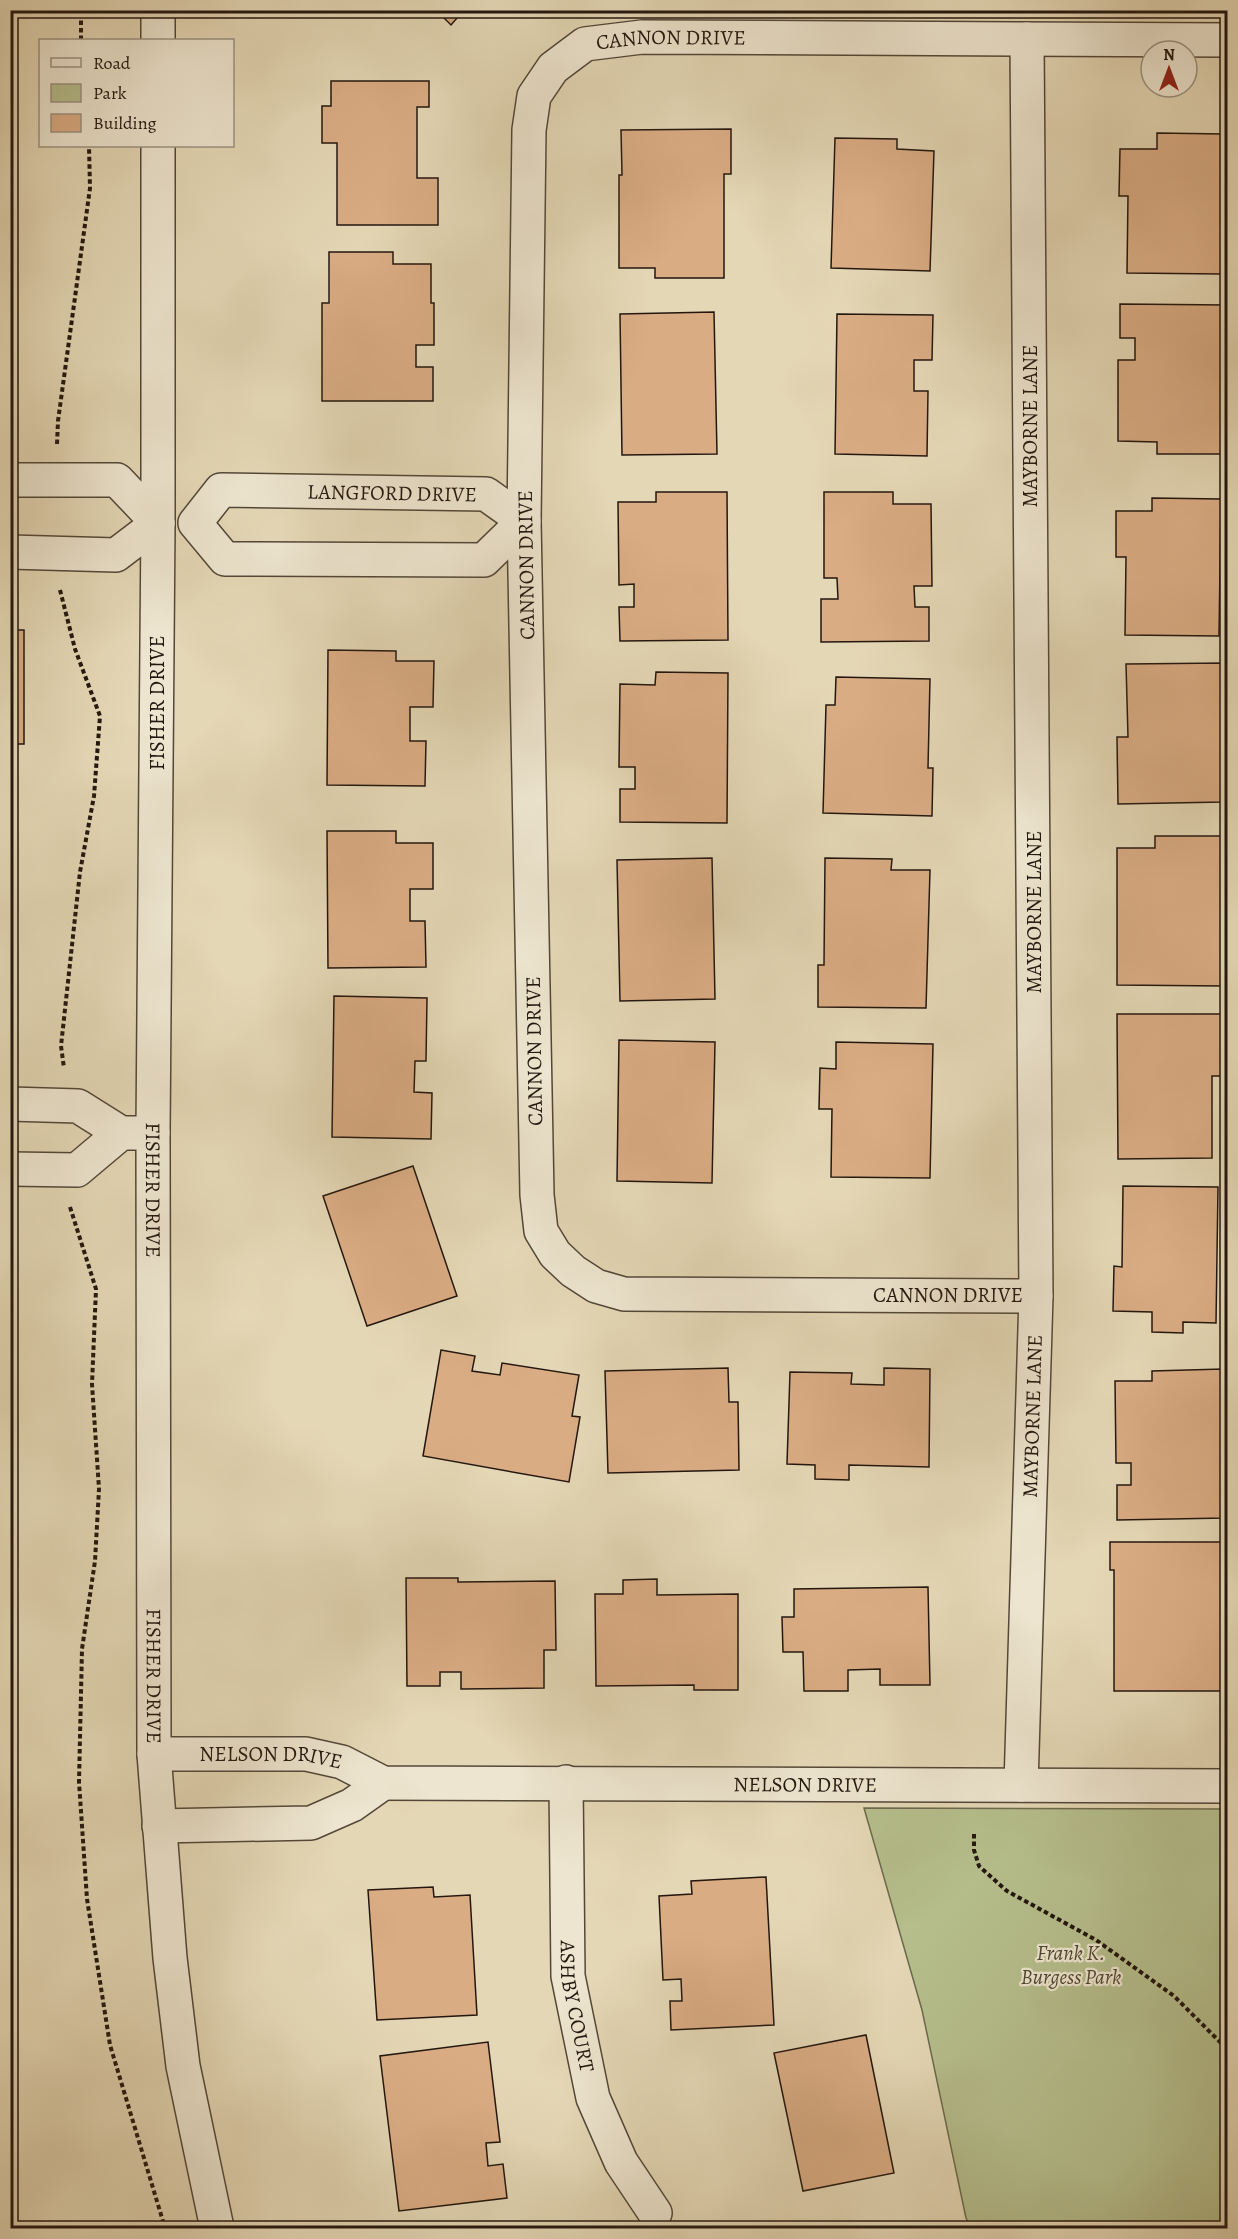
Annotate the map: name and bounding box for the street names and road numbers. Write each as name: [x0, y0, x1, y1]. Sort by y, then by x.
street label: CANNON DRIVE: [594, 23, 746, 57]
street label: MAYBORNE LANE: [1016, 344, 1044, 508]
street label: LANGFORD DRIVE: [307, 478, 477, 508]
street label: CANNON DRIVE: [511, 490, 541, 640]
street label: FISHER DRIVE: [143, 635, 171, 771]
street label: MAYBORNE LANE: [1020, 830, 1048, 994]
street label: CANNON DRIVE: [519, 976, 549, 1126]
street label: FISHER DRIVE: [139, 1122, 167, 1258]
street label: CANNON DRIVE: [873, 1281, 1023, 1309]
street label: MAYBORNE LANE: [1016, 1334, 1049, 1498]
street label: FISHER DRIVE: [140, 1608, 168, 1744]
street label: NELSON DRIVE: [199, 1740, 345, 1776]
street label: NELSON DRIVE: [733, 1770, 877, 1799]
street label: ASHBY COURT: [554, 1939, 601, 2075]

